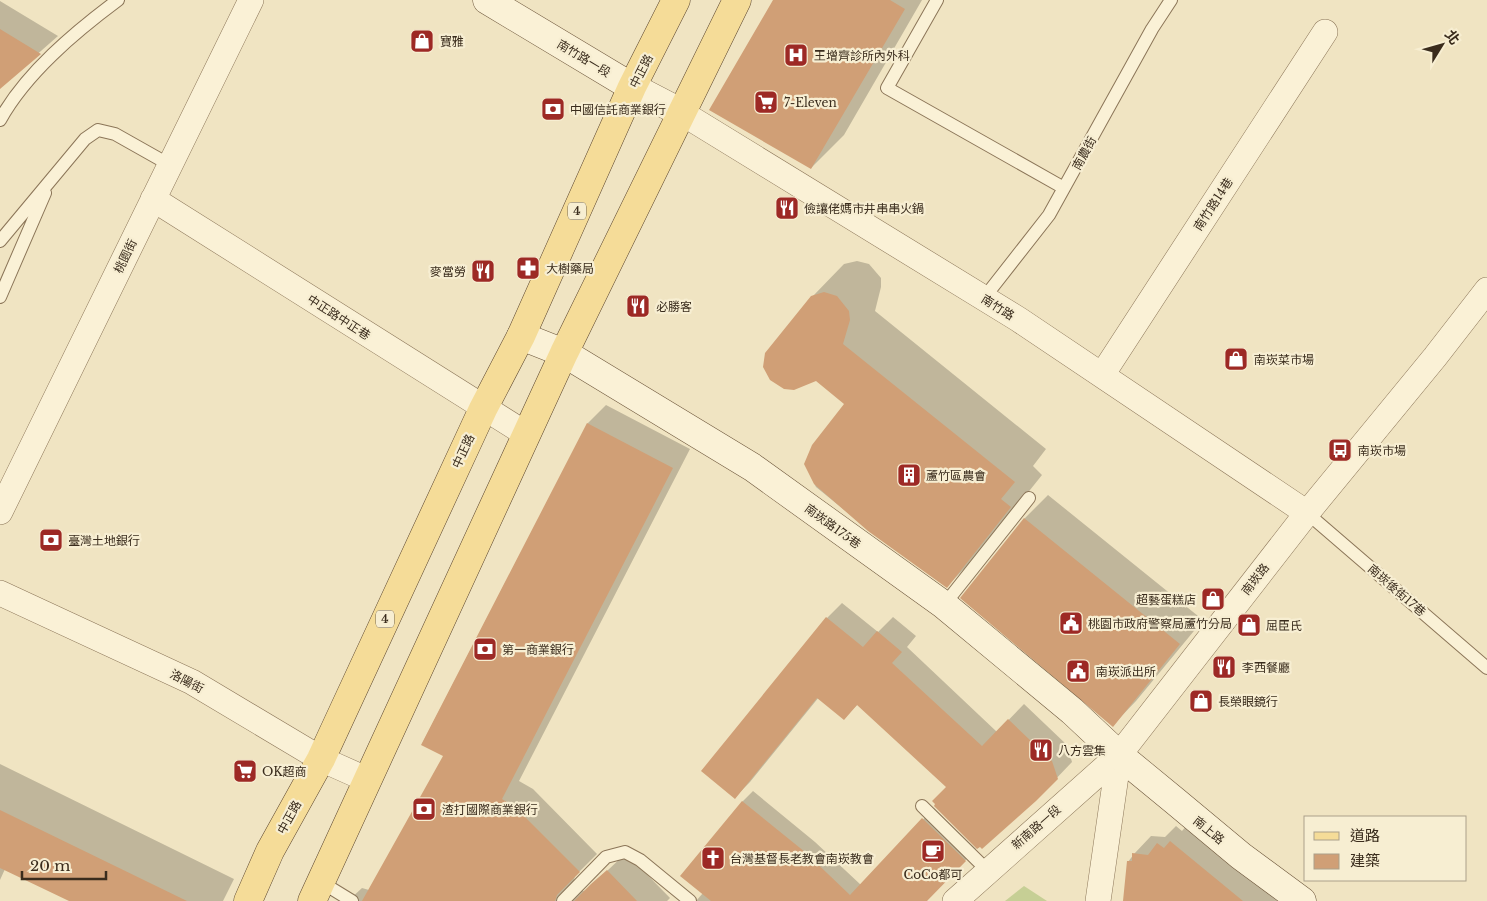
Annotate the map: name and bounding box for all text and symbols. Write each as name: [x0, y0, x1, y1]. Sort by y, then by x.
north arrow: [1417, 20, 1467, 70]
text: 北: [1441, 26, 1464, 48]
shop icon: 寶雅: [409, 28, 435, 54]
place label: 寶雅: [440, 34, 464, 49]
street label: 南竹路一段: [554, 36, 614, 80]
hospital icon: 王增齊診所內外科: [783, 42, 809, 68]
place label: 王增齊診所內外科: [814, 48, 910, 63]
street label: 中正路: [626, 52, 656, 90]
supermarket icon: 7-Eleven: [753, 89, 779, 115]
place label: 7-Eleven: [784, 95, 837, 110]
bank icon: 中國信託商業銀行: [540, 96, 566, 122]
place label: 中國信託商業銀行: [570, 102, 666, 117]
street label: 南農街: [1069, 134, 1099, 172]
street label: 南竹路14巷: [1190, 175, 1236, 233]
restaurant icon: 儉讓佬媽市井串串火鍋: [774, 195, 800, 221]
place label: 儉讓佬媽市井串串火鍋: [804, 201, 924, 216]
road number: 4: [568, 202, 586, 220]
street label: 桃園街: [110, 237, 140, 275]
pharmacy icon: 大樹藥局: [515, 255, 541, 281]
restaurant icon: 麥當勞: [470, 258, 496, 284]
place label: 大樹藥局: [546, 261, 594, 276]
place label: 麥當勞: [430, 264, 466, 279]
street label: 中正路中正巷: [305, 291, 373, 343]
street label: 南竹路: [979, 291, 1017, 323]
restaurant icon: 必勝客: [625, 293, 651, 319]
place label: 必勝客: [656, 299, 692, 314]
shop icon: 南崁菜市場: [1223, 346, 1249, 372]
place label: 南崁菜市場: [1254, 352, 1314, 367]
street label: 中正路: [449, 432, 477, 470]
bus stop icon: 南崁市場: [1327, 437, 1353, 463]
place label: 南崁市場: [1358, 443, 1406, 458]
building icon: 蘆竹區農會: [896, 462, 922, 488]
place label: 蘆竹區農會: [926, 468, 986, 483]
street label: 南崁路175巷: [802, 501, 864, 551]
bank icon: 臺灣土地銀行: [38, 527, 64, 553]
place label: 臺灣土地銀行: [68, 533, 140, 548]
street label: 南崁路: [1238, 560, 1272, 598]
street label: 南崁後街17巷: [1365, 561, 1429, 619]
shop icon: 超藝蛋糕店: [1200, 586, 1226, 612]
place label: 超藝蛋糕店: [1136, 592, 1196, 607]
road number: 4: [376, 610, 394, 628]
public building icon: 桃園市政府警察局蘆竹分局: [1058, 610, 1084, 636]
shop icon: 屈臣氏: [1236, 612, 1262, 638]
place label: 桃園市政府警察局蘆竹分局: [1088, 616, 1232, 631]
place label: 屈臣氏: [1266, 618, 1302, 633]
bank icon: 第一商業銀行: [472, 636, 498, 662]
place label: 第一商業銀行: [502, 642, 574, 657]
restaurant icon: 李西餐廳: [1211, 654, 1237, 680]
public building icon: 南崁派出所: [1065, 658, 1091, 684]
place label: 李西餐廳: [1242, 660, 1290, 675]
place label: 南崁派出所: [1096, 664, 1156, 679]
street label: 洛陽街: [168, 666, 206, 696]
shop icon: 長榮眼鏡行: [1188, 688, 1214, 714]
place label: 長榮眼鏡行: [1218, 694, 1278, 709]
restaurant icon: 八方雲集: [1028, 737, 1054, 763]
place label: 八方雲集: [1058, 743, 1106, 758]
supermarket icon: OK超商: [232, 758, 258, 784]
place label: OK超商: [262, 764, 307, 779]
bank icon: 渣打國際商業銀行: [411, 796, 437, 822]
street label: 中正路: [274, 798, 304, 836]
place label: 渣打國際商業銀行: [442, 802, 538, 817]
street label: 新南路一段: [1008, 802, 1064, 852]
street label: 南上路: [1190, 813, 1228, 847]
legend: [1304, 816, 1467, 881]
text: 道路: [1350, 826, 1380, 845]
cafe icon: CoCo都可: [920, 838, 946, 864]
church icon: 台灣基督長老教會南崁教會: [700, 845, 726, 871]
scale bar: [22, 848, 106, 880]
place label: 台灣基督長老教會南崁教會: [730, 851, 874, 866]
text: 建築: [1350, 851, 1380, 870]
text: 20 m: [30, 856, 70, 875]
place label: CoCo都可: [904, 867, 962, 882]

